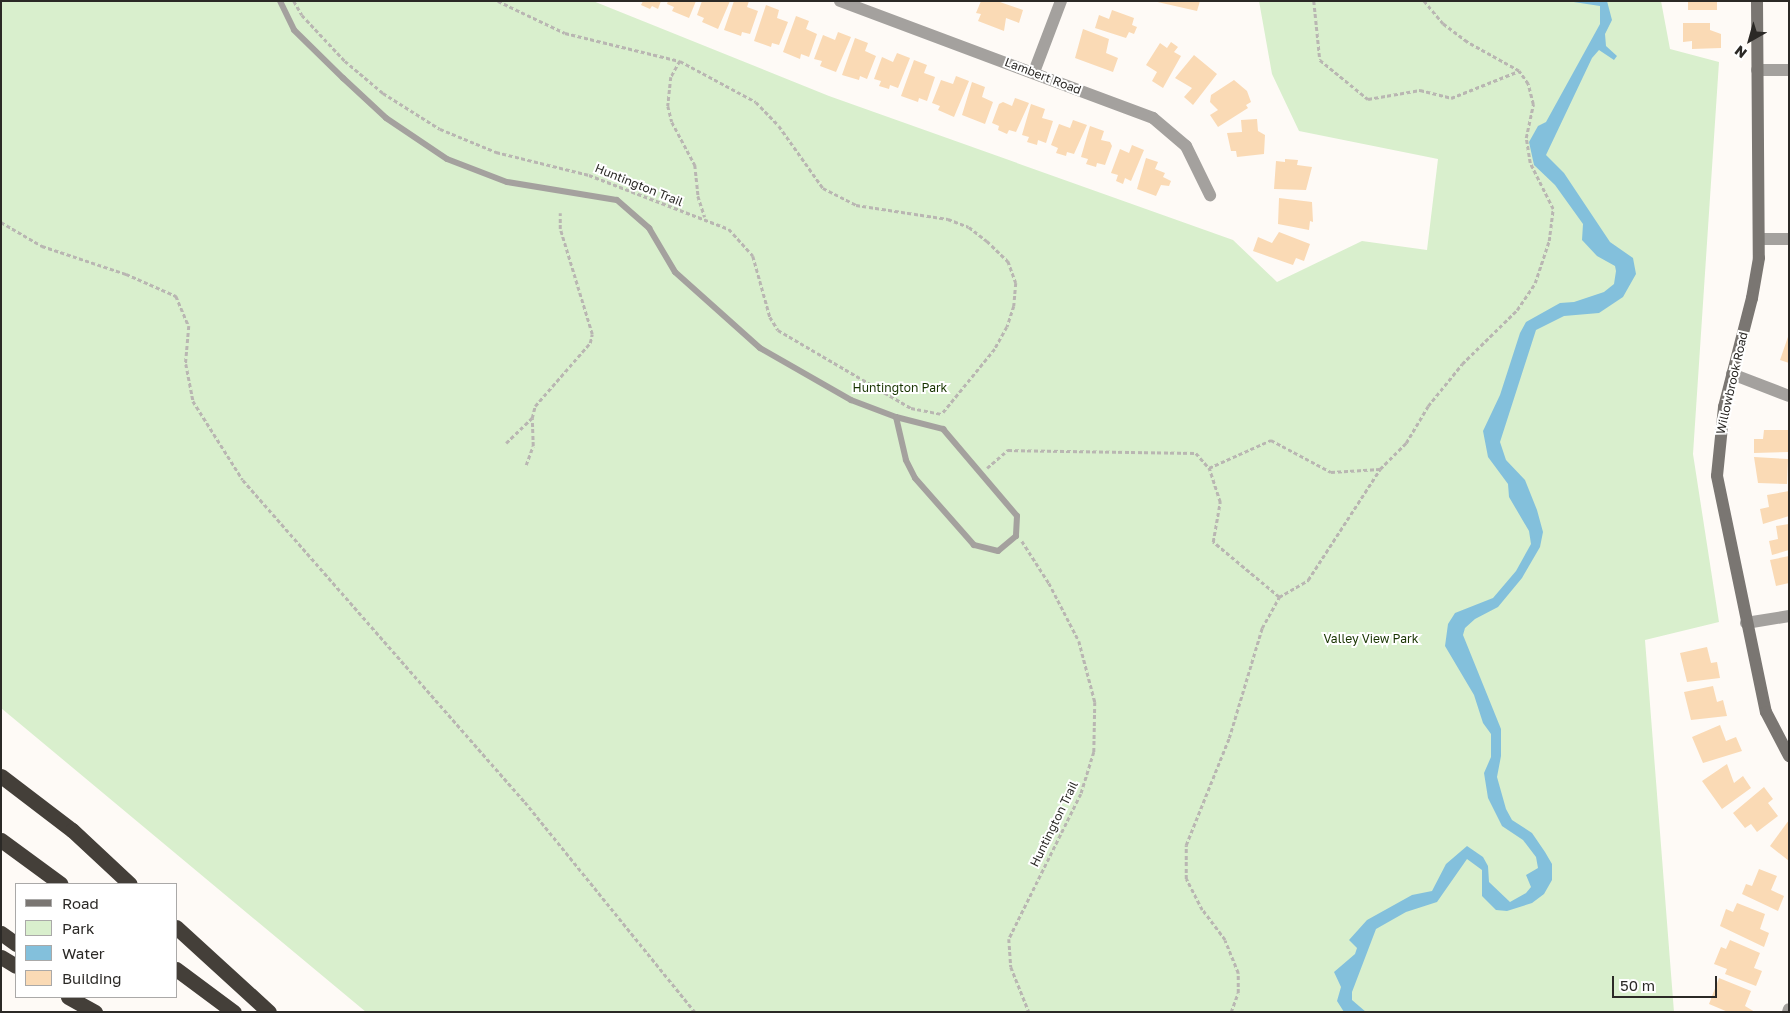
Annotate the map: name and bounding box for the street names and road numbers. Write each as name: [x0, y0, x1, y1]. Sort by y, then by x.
street label: Lambert Road: [1003, 55, 1083, 97]
street label: Huntington Trail: [593, 161, 685, 209]
street label: Willowbrook Road: [1713, 330, 1751, 436]
street label: Huntington Trail: [1027, 779, 1081, 869]

